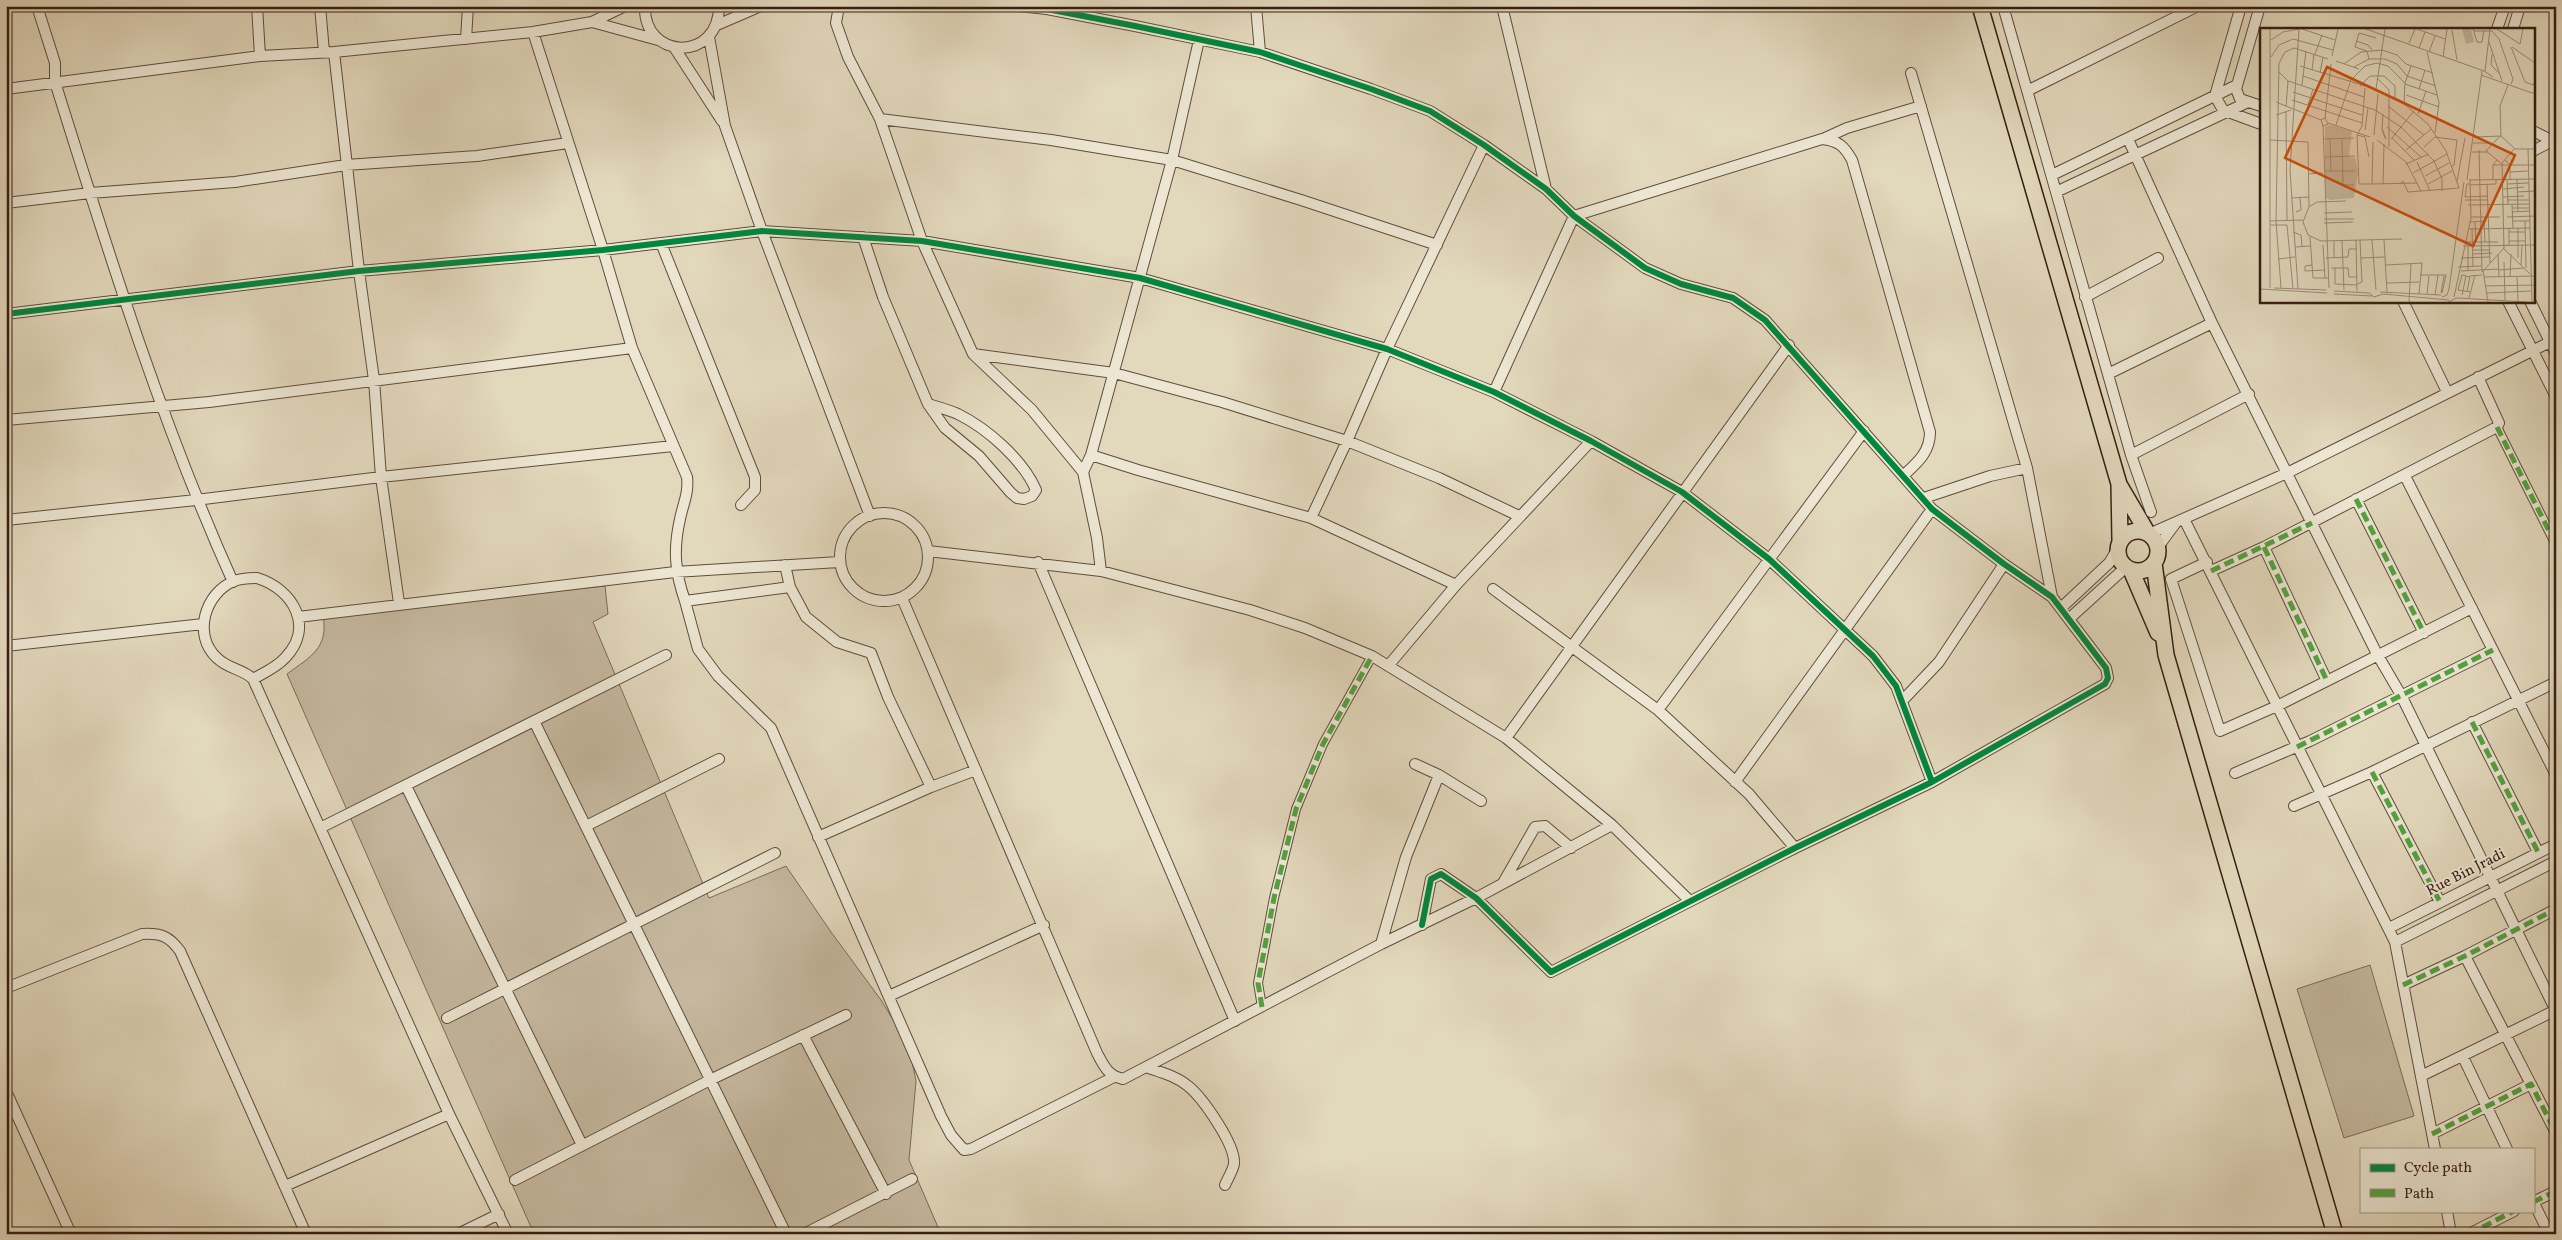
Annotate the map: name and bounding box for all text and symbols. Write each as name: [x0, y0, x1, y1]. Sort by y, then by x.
inset map: [2260, 28, 2534, 302]
street label: Rue Bin Jradi: [2423, 844, 2509, 902]
legend: [2360, 1148, 2534, 1212]
text: Cycle path: [2404, 1158, 2472, 1179]
text: Path: [2404, 1184, 2434, 1205]

